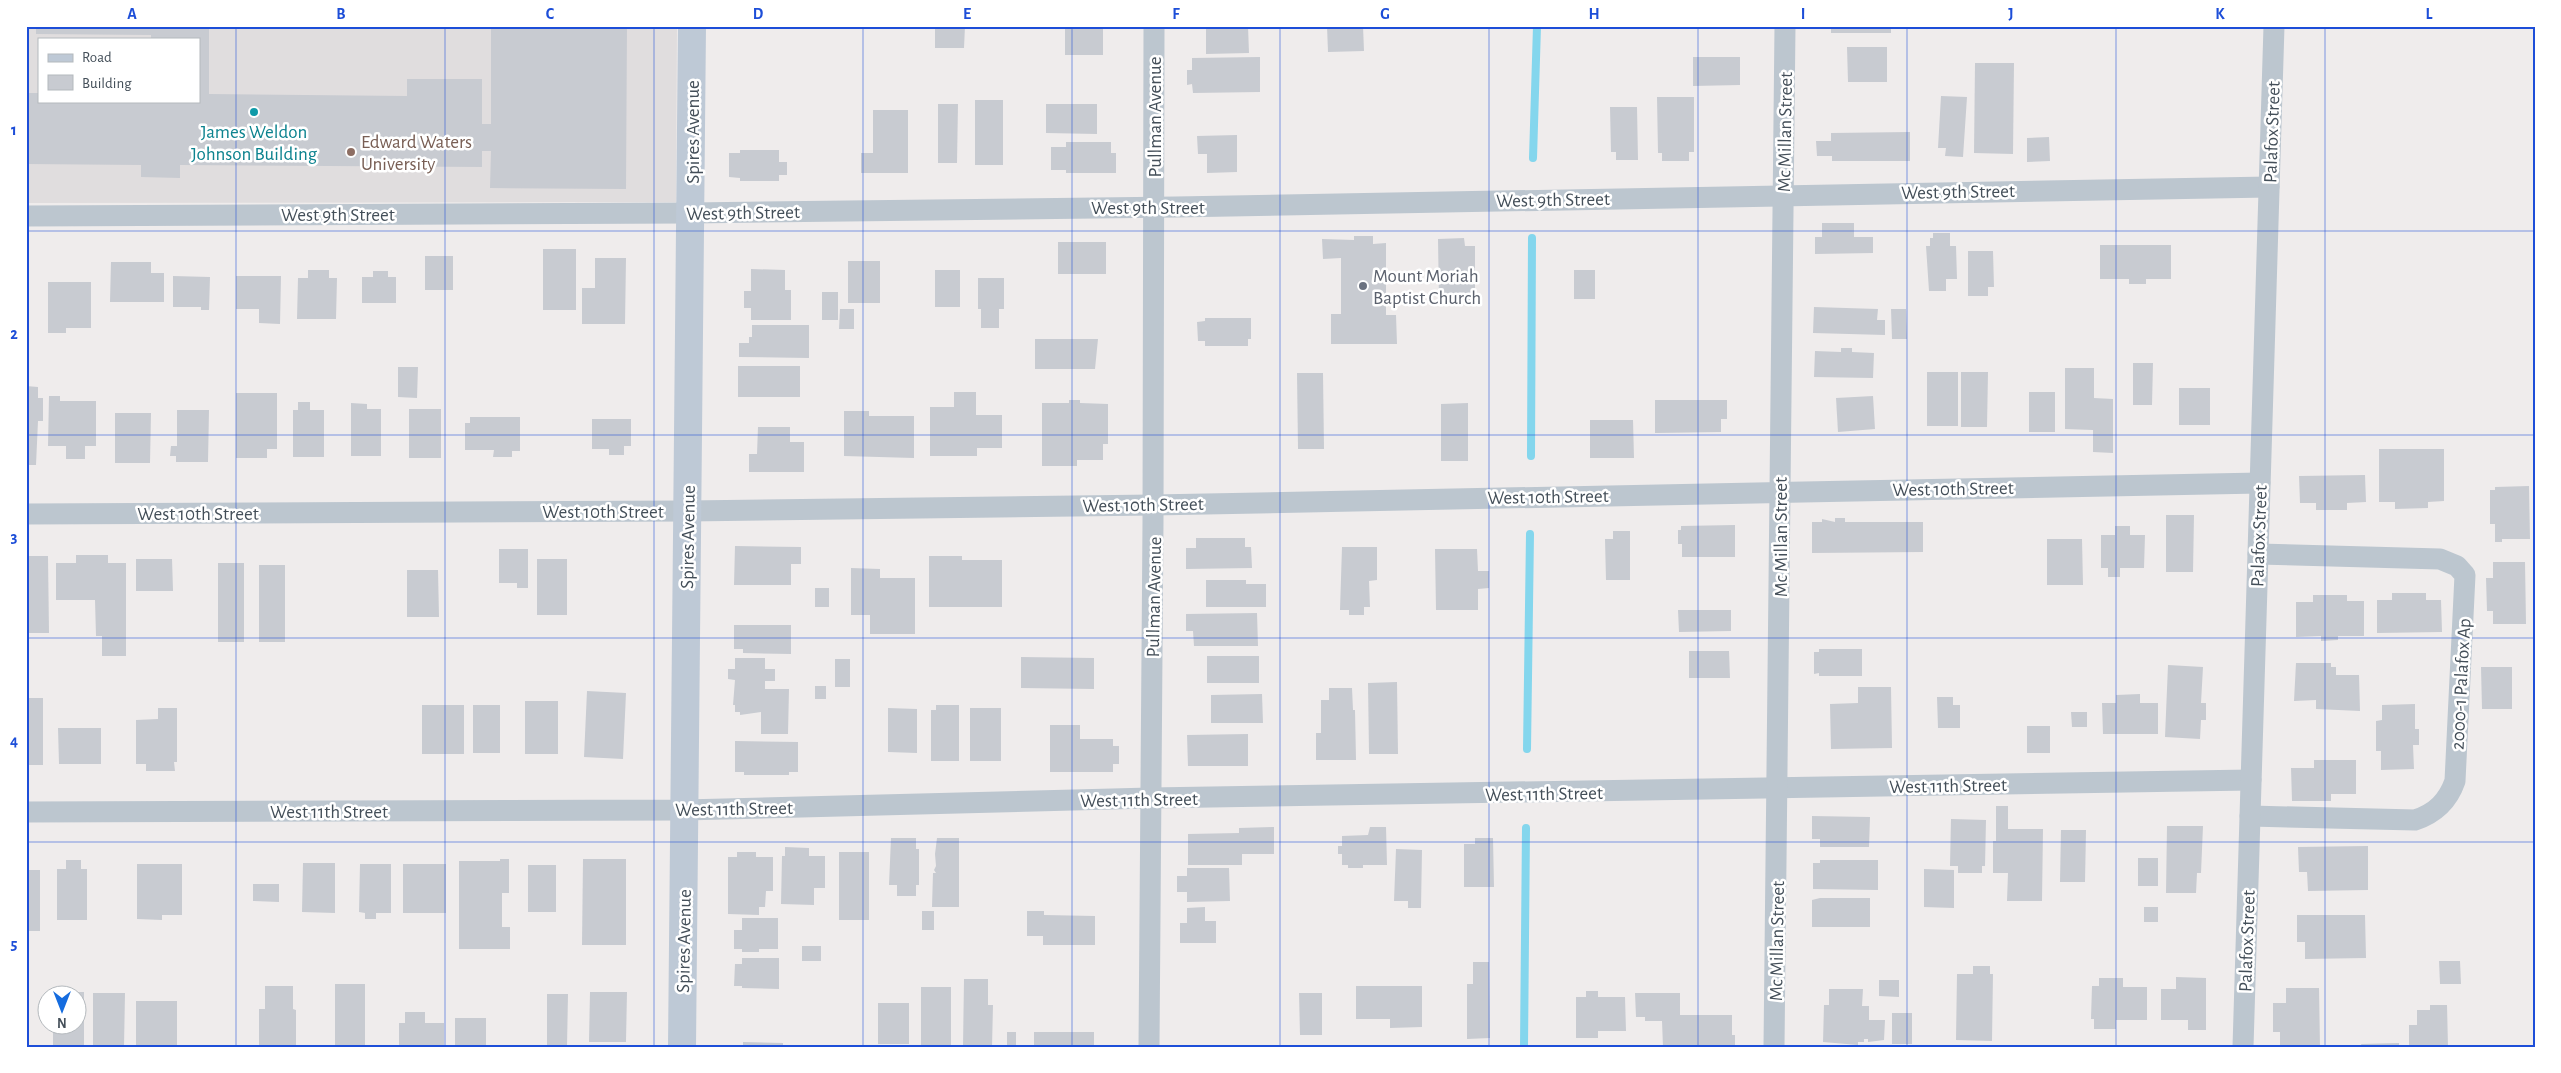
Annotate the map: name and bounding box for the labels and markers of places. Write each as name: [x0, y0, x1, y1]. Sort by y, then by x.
marker: James Weldon Johnson Building: [248, 106, 260, 118]
place label: James Weldon Johnson Building: [191, 123, 318, 164]
place label: Edward Waters University: [361, 133, 472, 174]
marker: Edward Waters University: [345, 146, 357, 158]
place label: Mount Moriah Baptist Church: [1373, 267, 1481, 308]
marker: Mount Moriah Baptist Church: [1357, 280, 1369, 292]

